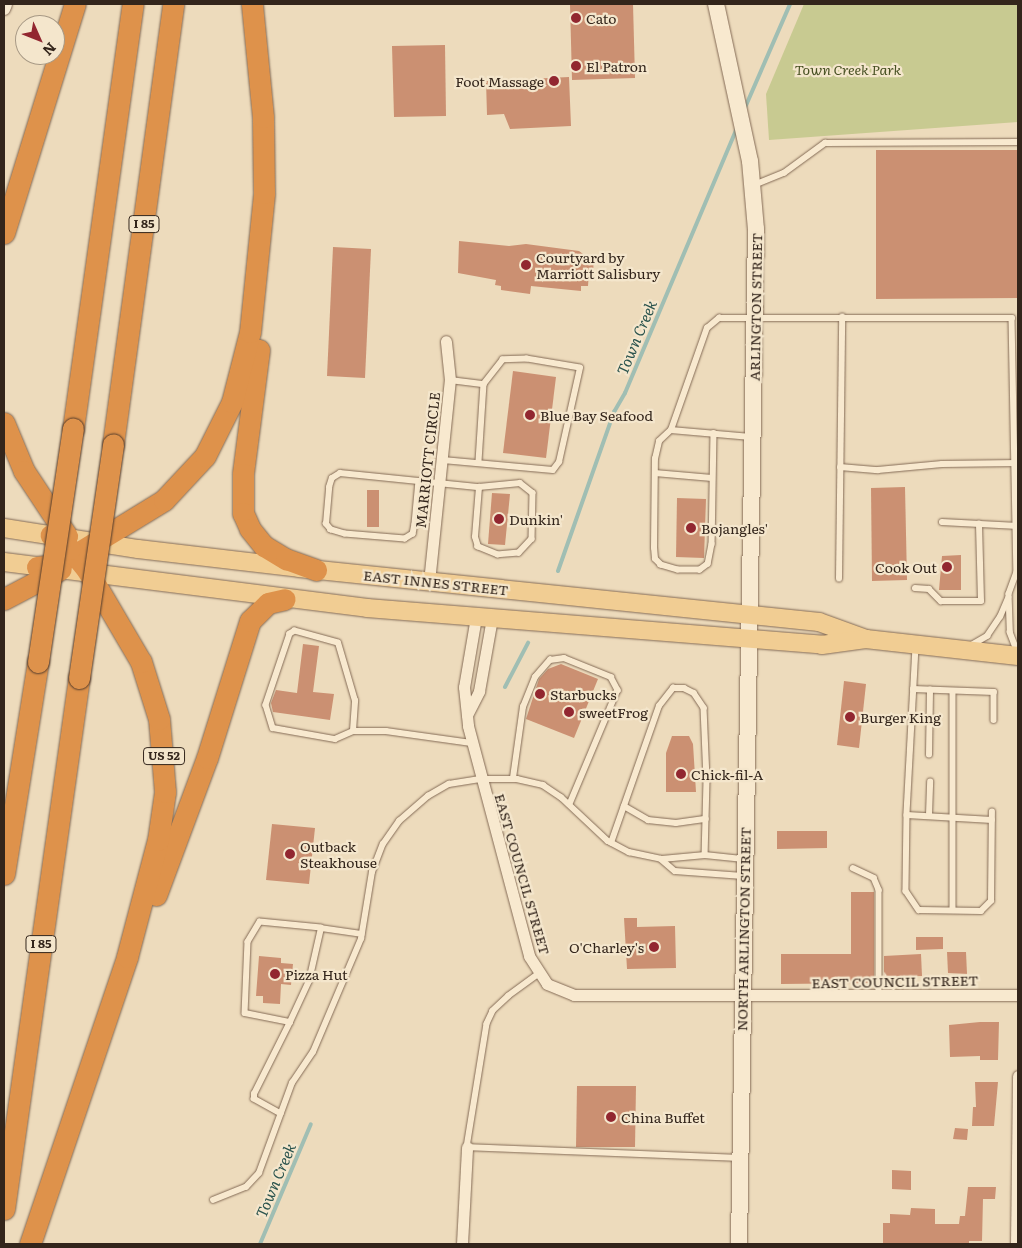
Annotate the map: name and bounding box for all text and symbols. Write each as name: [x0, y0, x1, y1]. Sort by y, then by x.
place label: Cato: [586, 10, 617, 26]
marker: Cato: [570, 12, 582, 24]
north arrow: [15, 15, 65, 65]
text: N: [39, 39, 61, 61]
place label: El Patron: [586, 58, 647, 74]
marker: El Patron: [570, 60, 582, 72]
park label: Town Creek Park: [795, 61, 901, 77]
place label: Foot Massage: [455, 73, 544, 89]
marker: Foot Massage: [548, 75, 560, 87]
road number: I 85: [128, 214, 160, 233]
street label: ARLINGTON STREET: [745, 233, 765, 381]
place label: Courtyard by Marriott Salisbury: [536, 249, 660, 282]
marker: Courtyard by Marriott Salisbury: [520, 259, 532, 271]
water label: Town Creek: [612, 297, 660, 377]
street label: MARRIOTT CIRCLE: [411, 391, 443, 529]
place label: Blue Bay Seafood: [540, 407, 653, 423]
marker: Blue Bay Seafood: [524, 409, 536, 421]
place label: Dunkin': [509, 511, 563, 527]
marker: Dunkin': [493, 513, 505, 525]
place label: Bojangles': [701, 520, 768, 536]
marker: Bojangles': [685, 522, 697, 534]
place label: Cook Out: [875, 559, 937, 575]
marker: Cook Out: [941, 561, 953, 573]
street label: EAST INNES STREET: [363, 566, 509, 598]
place label: Starbucks: [550, 686, 617, 702]
marker: Starbucks: [534, 688, 546, 700]
place label: sweetFrog: [579, 704, 648, 720]
marker: sweetFrog: [563, 706, 575, 718]
place label: Burger King: [860, 709, 941, 725]
marker: Burger King: [844, 711, 856, 723]
road number: US 52: [143, 746, 185, 766]
place label: Chick-fil-A: [691, 766, 763, 782]
marker: Chick-fil-A: [675, 768, 687, 780]
street label: EAST COUNCIL STREET: [492, 791, 554, 957]
street label: NORTH ARLINGTON STREET: [733, 827, 753, 1031]
place label: Outback Steakhouse: [300, 838, 377, 870]
marker: Outback Steakhouse: [284, 848, 296, 860]
road number: I 85: [25, 934, 57, 954]
place label: O'Charley's: [569, 939, 644, 955]
marker: O'Charley's: [648, 941, 660, 953]
place label: Pizza Hut: [285, 966, 348, 982]
marker: Pizza Hut: [269, 968, 281, 980]
street label: EAST COUNCIL STREET: [811, 971, 979, 991]
place label: China Buffet: [621, 1109, 705, 1125]
marker: China Buffet: [605, 1111, 617, 1123]
water label: Town Creek: [251, 1140, 299, 1220]

